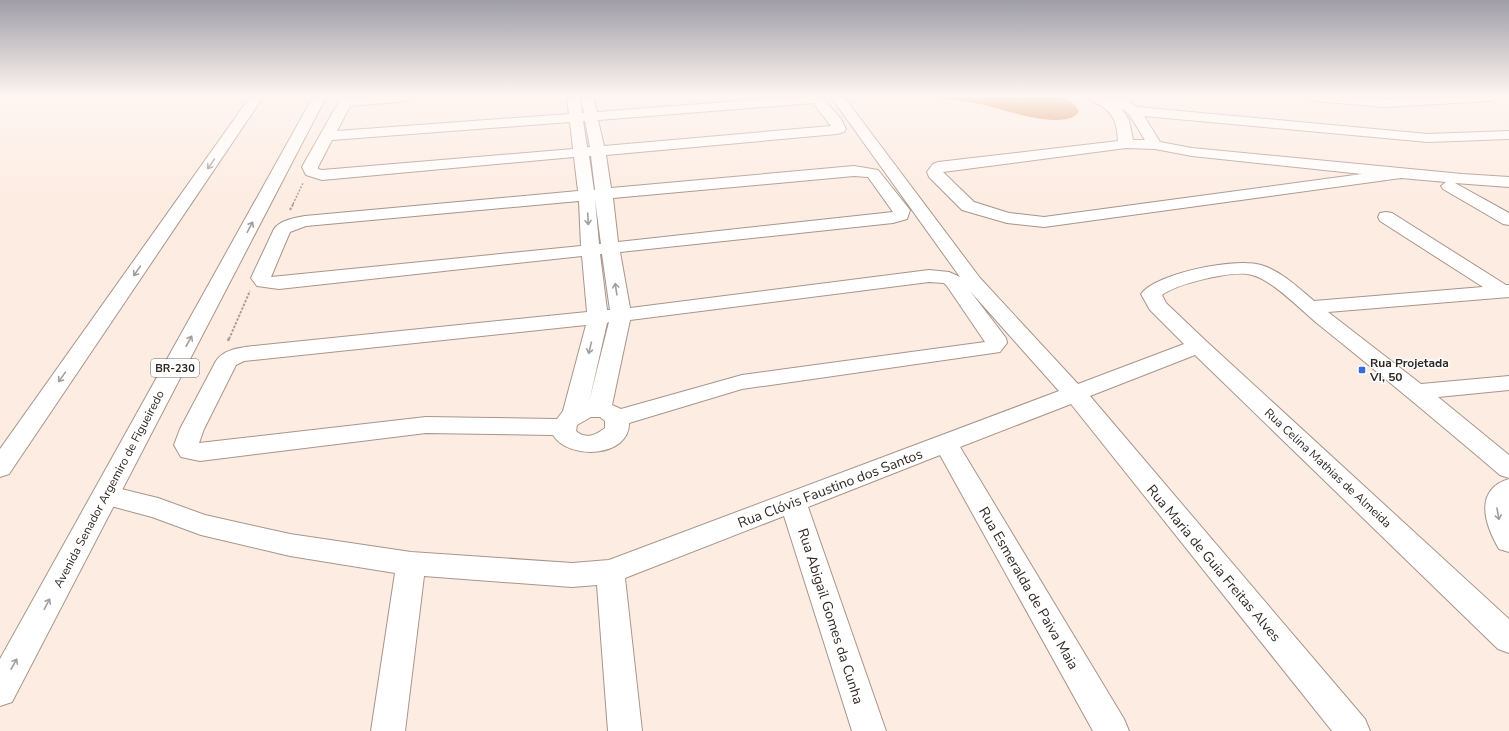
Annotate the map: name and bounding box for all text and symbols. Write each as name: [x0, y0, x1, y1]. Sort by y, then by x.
one-way arrow: [207, 158, 215, 169]
one-way arrow: [584, 212, 592, 225]
one-way arrow: [247, 221, 255, 233]
one-way arrow: [133, 265, 141, 276]
one-way arrow: [612, 282, 620, 295]
one-way arrow: [185, 336, 193, 348]
one-way arrow: [586, 341, 594, 354]
place label: Rua Projetada VI, 50: [1369, 355, 1449, 385]
road number: BR-230: [151, 359, 199, 377]
marker: Rua Projetada VI, 50: [1357, 365, 1367, 375]
one-way arrow: [58, 372, 66, 383]
street label: Avenida Senador Argemiro de Figueiredo: [50, 387, 168, 590]
street label: Rua Celina Mathias de Almeida: [1261, 405, 1395, 531]
street label: Rua Clóvis Faustino dos Santos: [735, 444, 926, 533]
street label: Rua Maria de Guia Freitas Alves: [1142, 481, 1285, 646]
street label: Rua Esmeralda de Paiva Maia: [974, 504, 1083, 673]
one-way arrow: [1495, 507, 1503, 520]
street label: Rua Abigail Gomes da Cunha: [793, 526, 868, 706]
one-way arrow: [44, 598, 51, 610]
one-way arrow: [11, 658, 19, 670]

